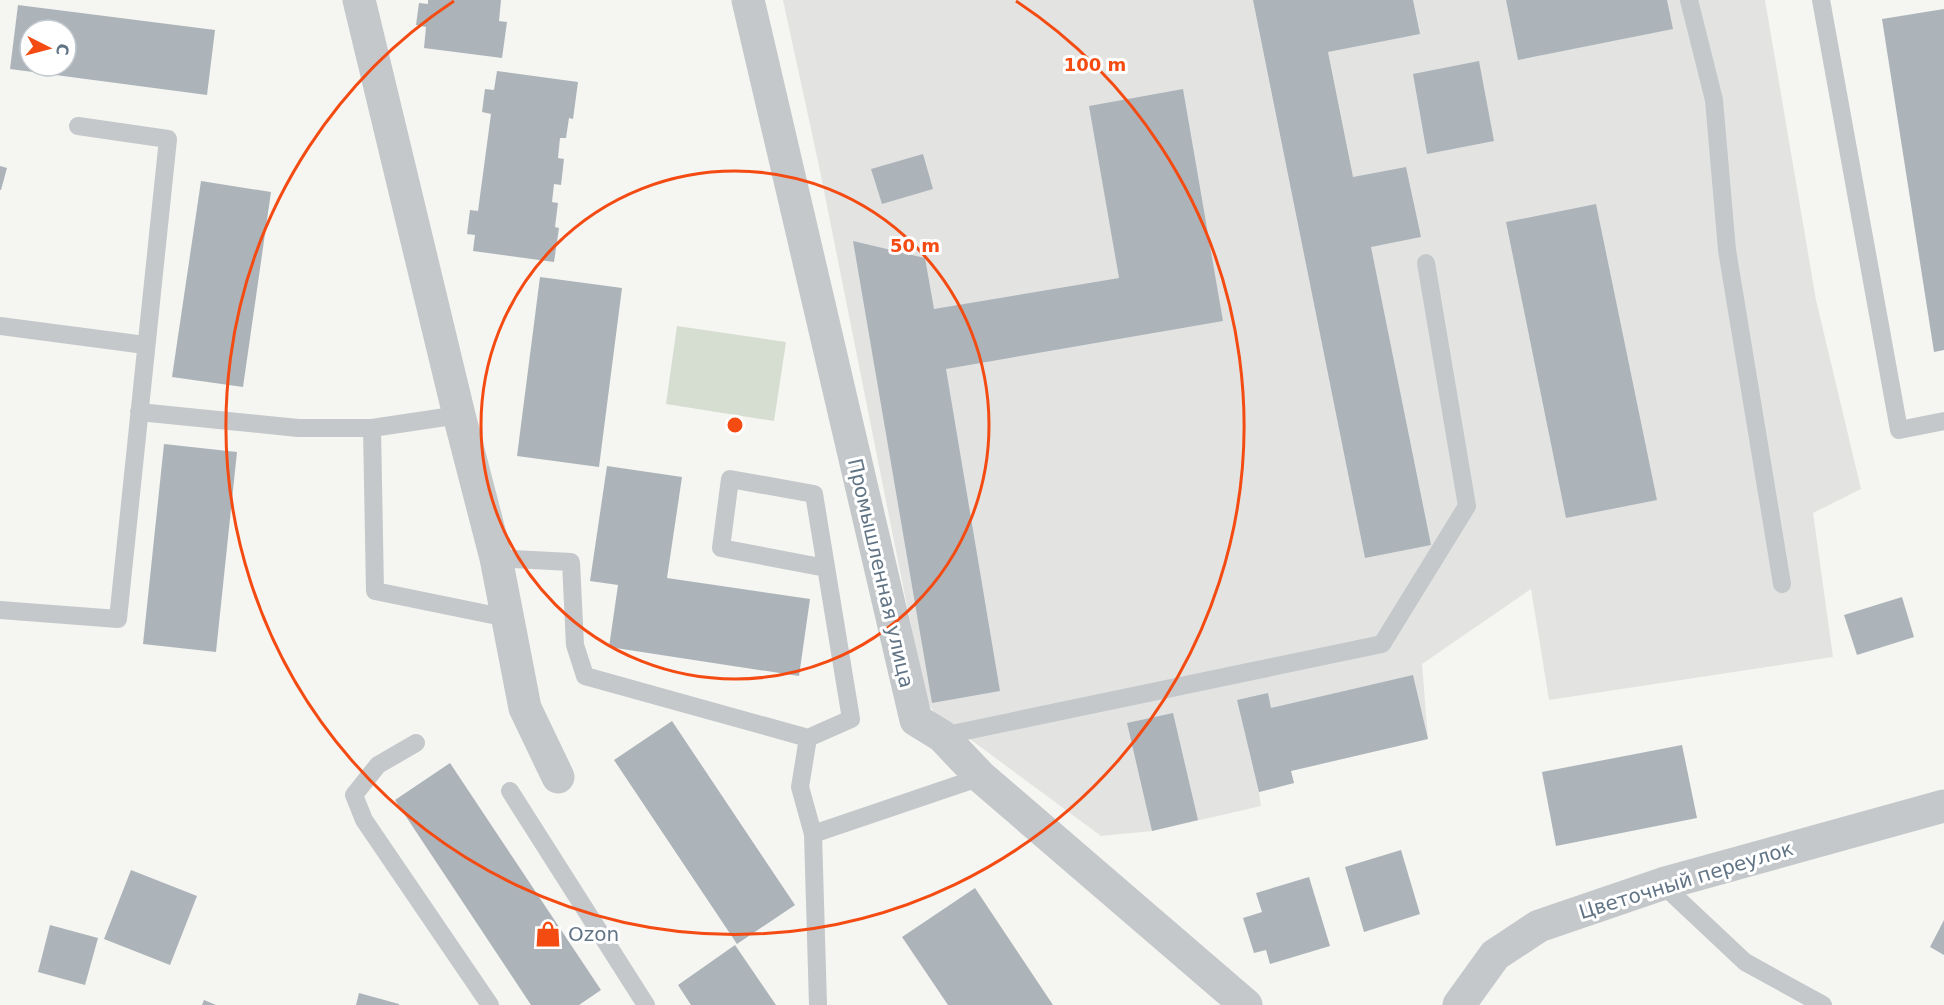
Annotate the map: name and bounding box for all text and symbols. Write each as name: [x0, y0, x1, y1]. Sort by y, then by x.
north arrow: [18, 18, 78, 78]
text: С: [52, 43, 72, 56]
text: 100 m: [1064, 54, 1126, 75]
text: 50 m: [890, 235, 940, 256]
centre of rings: [725, 415, 745, 435]
street label: Промышленная улица: [843, 456, 919, 690]
street label: Цветочный переулок: [1576, 836, 1796, 924]
shop icon: Ozon: [533, 919, 563, 949]
place label: Ozon: [568, 922, 619, 946]

